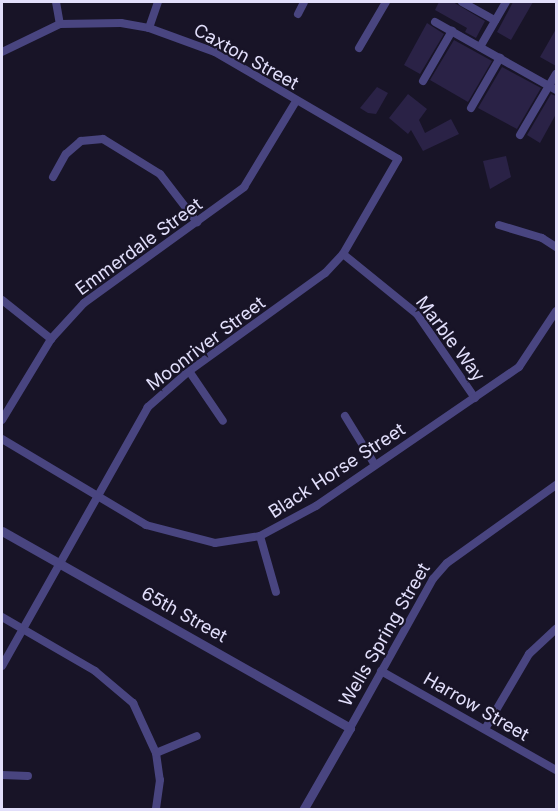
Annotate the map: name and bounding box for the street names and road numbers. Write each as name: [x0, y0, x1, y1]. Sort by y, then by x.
street label: Caxton Street: [190, 19, 302, 95]
street label: Emmerdale Street: [72, 194, 206, 300]
street label: Moonriver Street: [142, 292, 270, 396]
street label: Marble Way: [411, 292, 489, 386]
street label: Black Horse Street: [265, 419, 409, 523]
street label: Wells Spring Street: [335, 559, 435, 711]
street label: 65th Street: [137, 583, 231, 647]
street label: Harrow Street: [419, 668, 533, 746]

